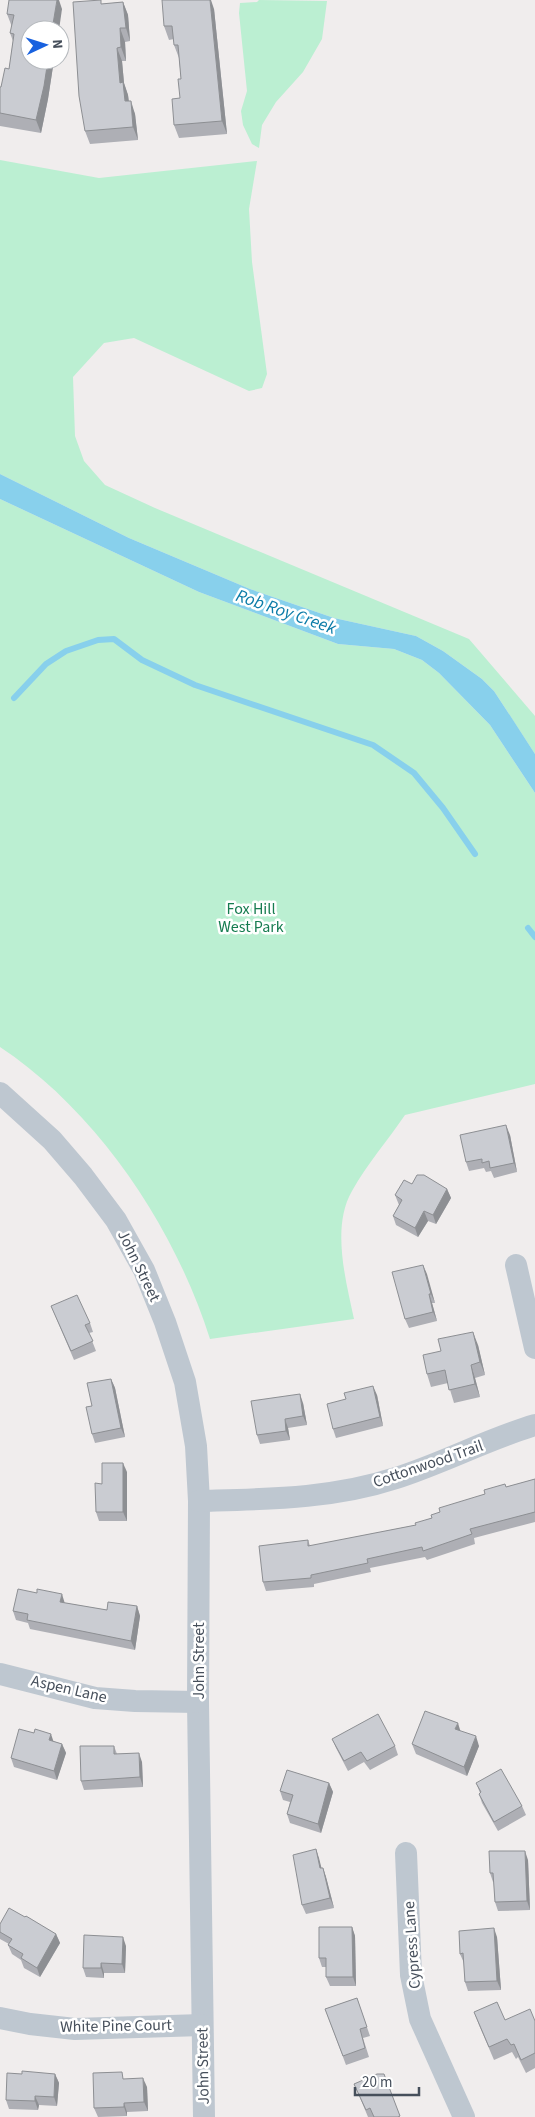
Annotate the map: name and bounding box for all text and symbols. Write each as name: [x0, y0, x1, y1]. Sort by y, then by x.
north arrow: [20, 20, 70, 70]
text: N: [47, 39, 67, 50]
water label: Rob Roy Creek: [232, 583, 340, 641]
park label: Fox Hill West Park: [218, 898, 284, 938]
street label: John Street: [112, 1227, 166, 1306]
street label: Cottonwood Trail: [370, 1435, 486, 1493]
street label: John Street: [188, 1622, 210, 1700]
street label: Aspen Lane: [29, 1670, 109, 1708]
street label: Cypress Lane: [398, 1900, 426, 1990]
street label: White Pine Court: [60, 2014, 173, 2038]
street label: John Street: [191, 2027, 215, 2105]
scale bar: [355, 2064, 419, 2096]
text: 20 m: [362, 2072, 392, 2093]

